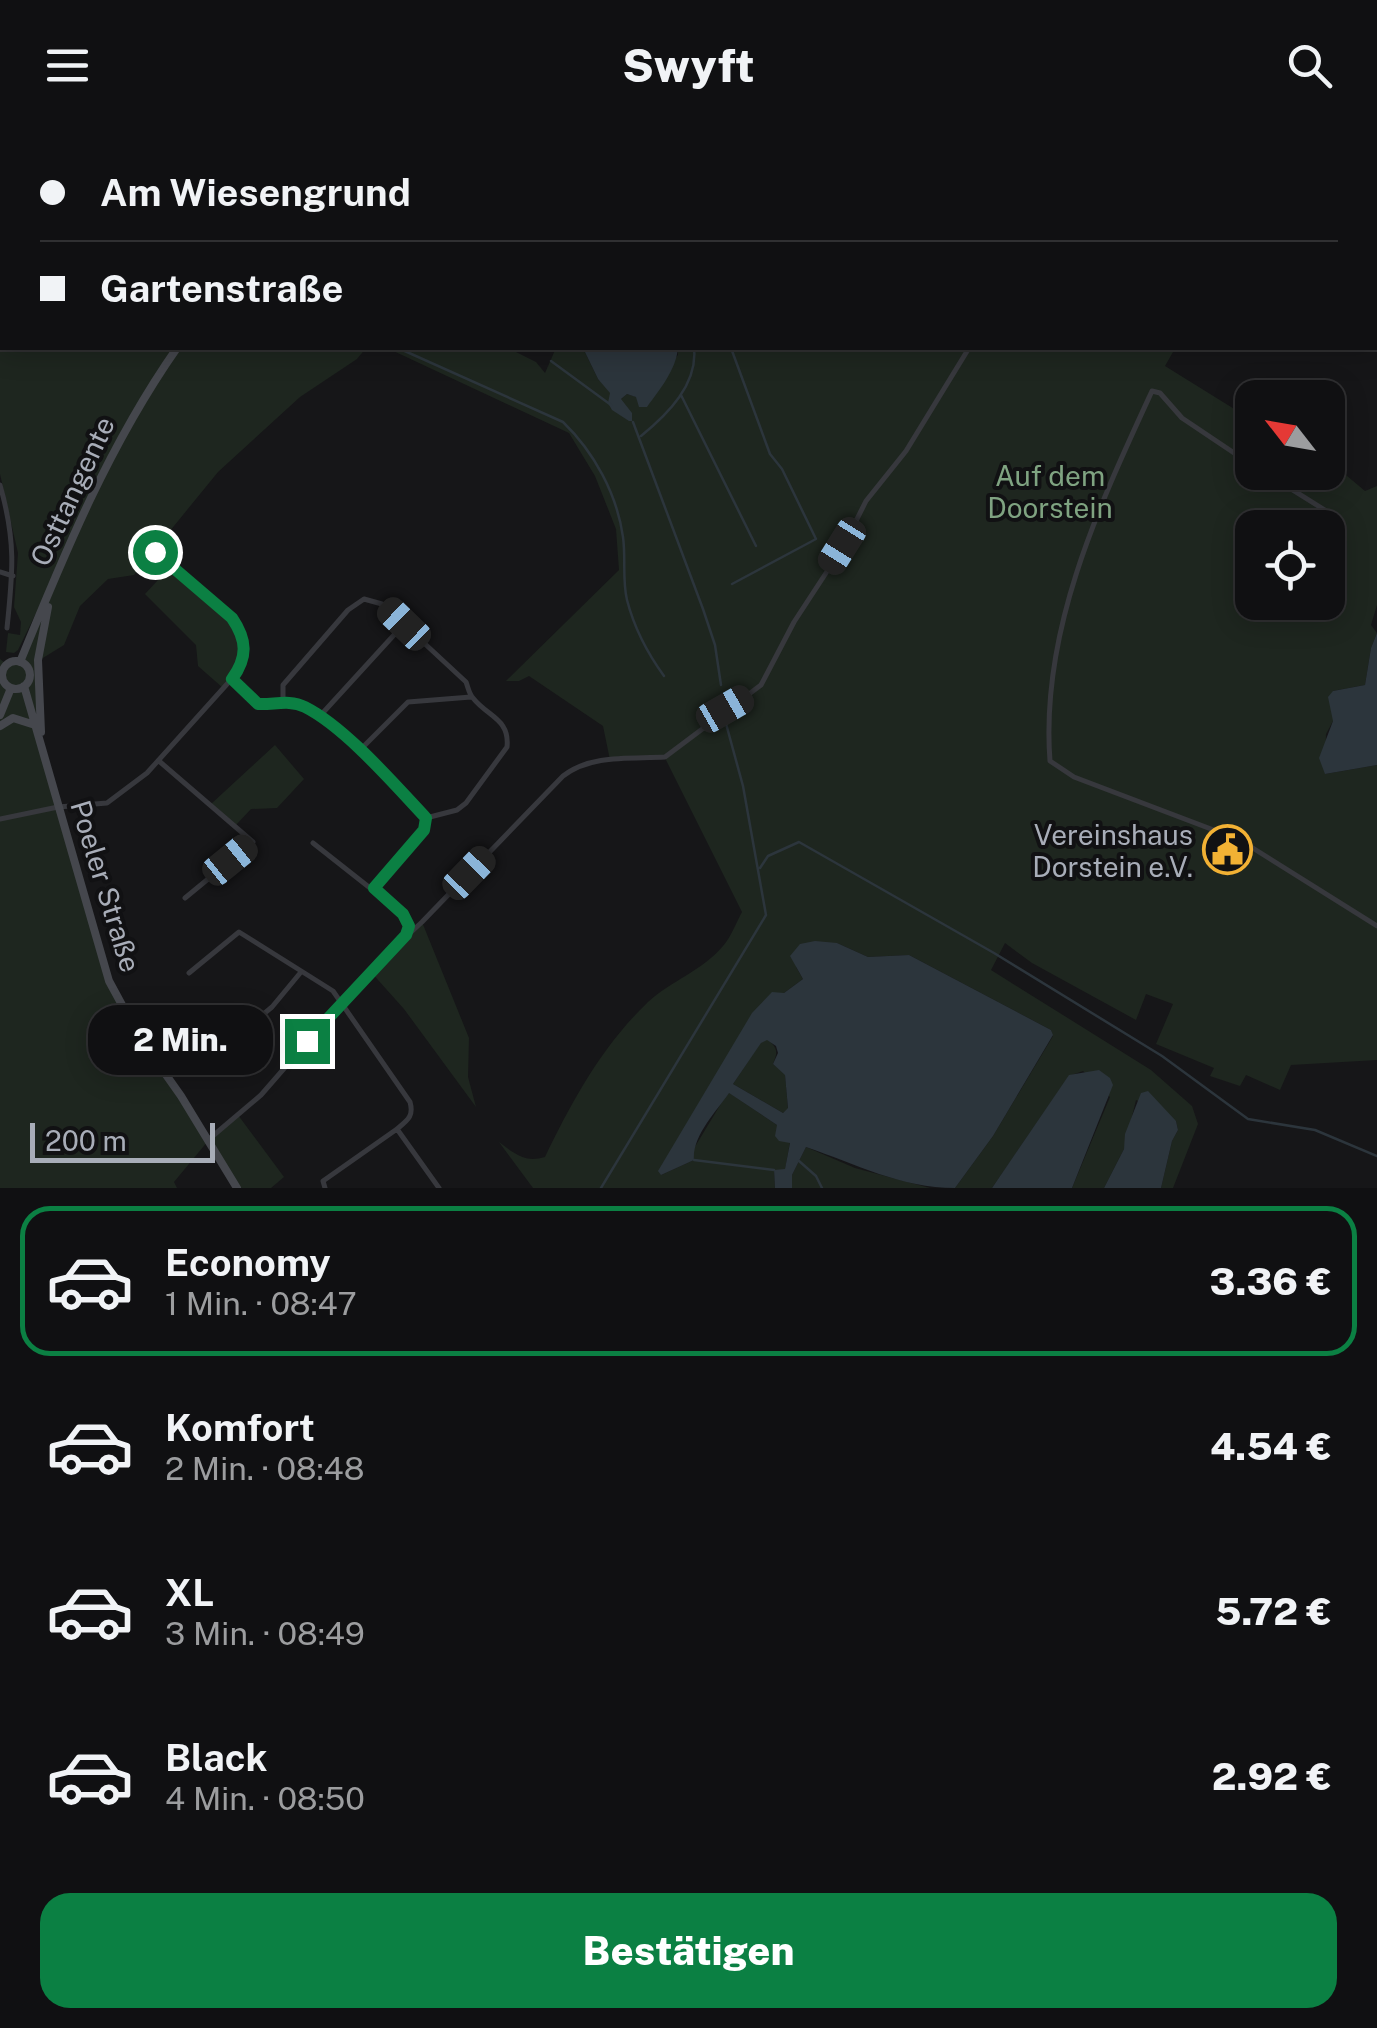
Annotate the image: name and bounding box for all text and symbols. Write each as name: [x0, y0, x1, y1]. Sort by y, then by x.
icon: menu: [40, 38, 95, 93]
icon: search: [1282, 38, 1337, 93]
text: Swyft: [622, 39, 755, 92]
text: Am Wiesengrund: [100, 170, 411, 215]
text: Gartenstraße: [100, 266, 344, 311]
north arrow: [1235, 380, 1345, 490]
map controls: [1235, 380, 1345, 620]
street label: Osttangente: [23, 411, 121, 571]
park label: Auf dem Doorstein: [987, 459, 1113, 524]
button: locate: [1235, 510, 1345, 620]
car: [813, 513, 871, 579]
route start: [133, 530, 178, 575]
car: [372, 592, 436, 656]
car: [692, 681, 758, 737]
street label: Poeler Straße: [64, 796, 148, 976]
place label: Vereinshaus Dorstein e.V.: [1032, 818, 1193, 883]
public building icon: Vereinshaus Dorstein e.V.: [1202, 824, 1254, 876]
car: [197, 829, 263, 891]
car: [437, 841, 501, 905]
callout: 2 Min.: [87, 1006, 272, 1076]
route end: [285, 1019, 330, 1064]
text: 2 Min.: [133, 1021, 228, 1058]
scale bar: [30, 1118, 215, 1162]
text: 200 m: [45, 1124, 127, 1157]
icon: car: [45, 1236, 135, 1326]
text: Economy: [165, 1240, 331, 1285]
text: 3.36 €: [1210, 1259, 1332, 1304]
text: 1 Min. · 08:47: [165, 1285, 357, 1322]
icon: car: [45, 1401, 135, 1491]
text: Komfort: [165, 1405, 315, 1450]
text: 4.54 €: [1210, 1424, 1332, 1469]
text: 2 Min. · 08:48: [165, 1450, 364, 1487]
icon: car: [45, 1566, 135, 1656]
text: XL: [165, 1570, 214, 1615]
text: 5.72 €: [1215, 1589, 1332, 1634]
text: 3 Min. · 08:49: [165, 1615, 365, 1652]
icon: car: [45, 1731, 135, 1821]
text: Black: [165, 1735, 268, 1780]
text: 2.92 €: [1212, 1754, 1332, 1799]
text: 4 Min. · 08:50: [165, 1780, 365, 1817]
button: Bestätigen: [40, 1893, 1337, 2008]

